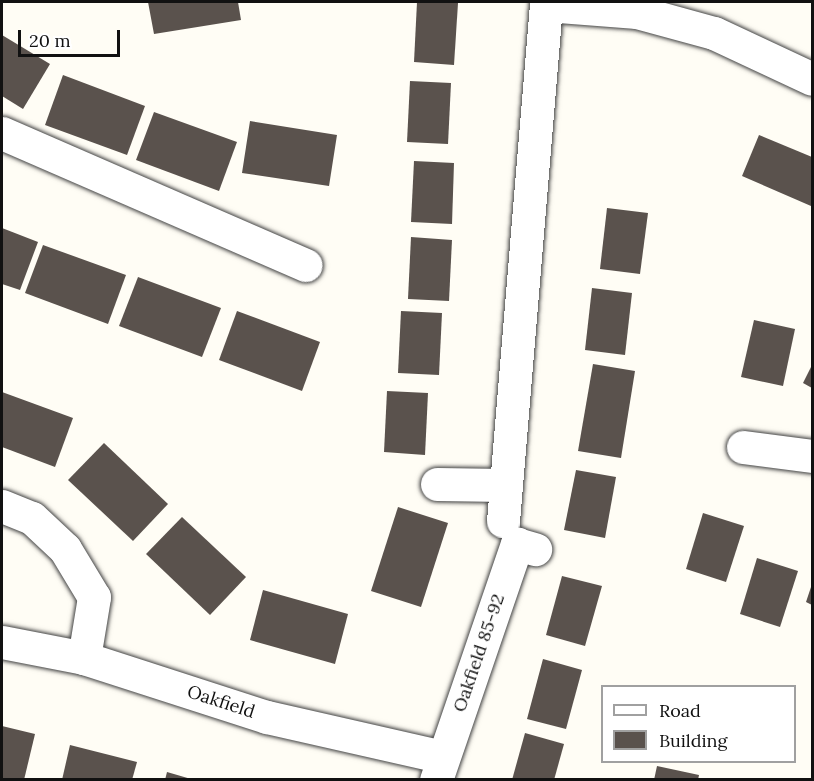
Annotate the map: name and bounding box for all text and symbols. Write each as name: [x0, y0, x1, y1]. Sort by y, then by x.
scale bar: [21, 18, 123, 56]
text: 20 m: [29, 29, 71, 52]
street label: Oakfield 85-92: [449, 591, 509, 715]
street label: Oakfield: [184, 681, 258, 723]
legend: [601, 685, 796, 763]
text: Road: [659, 699, 701, 722]
text: Building: [659, 729, 727, 752]

